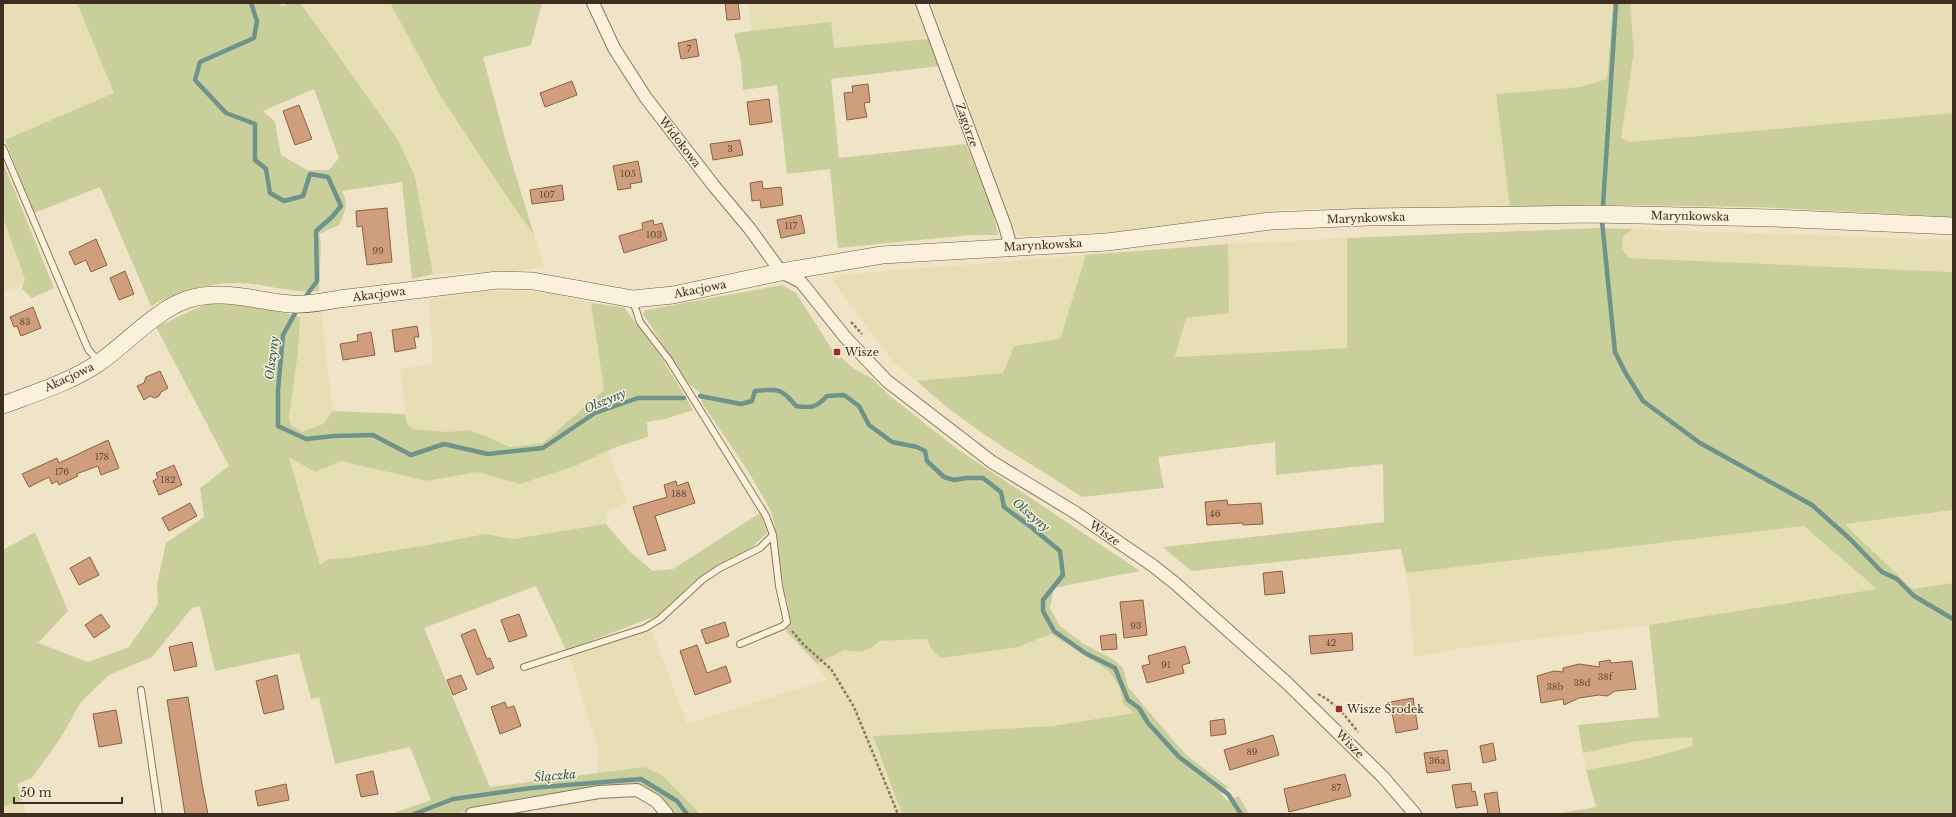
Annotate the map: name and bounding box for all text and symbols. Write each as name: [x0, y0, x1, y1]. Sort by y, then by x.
house number: 7: [687, 43, 692, 54]
street label: Zagórze: [953, 101, 981, 149]
street label: Widokowa: [655, 113, 705, 171]
house number: 3: [727, 143, 733, 154]
house number: 105: [620, 168, 636, 179]
house number: 107: [540, 189, 555, 200]
street label: Marynkowska: [1651, 208, 1730, 224]
street label: Marynkowska: [1327, 210, 1406, 226]
house number: 117: [785, 220, 798, 231]
house number: 103: [646, 229, 662, 240]
street label: Marynkowska: [1003, 236, 1083, 254]
house number: 99: [372, 245, 384, 256]
street label: Akacjowa: [672, 277, 728, 301]
street label: Akacjowa: [351, 284, 407, 304]
house number: 83: [20, 316, 31, 327]
water label: Olszyny: [261, 334, 282, 381]
place label: Wisze: [844, 345, 879, 359]
marker: Wisze: [832, 347, 842, 357]
street label: Akacjowa: [41, 359, 97, 395]
water label: Olszyny: [582, 385, 629, 416]
house number: 178: [95, 451, 109, 462]
house number: 176: [55, 466, 69, 477]
house number: 182: [160, 474, 176, 485]
house number: 188: [672, 488, 686, 499]
water label: Olszyny: [1010, 495, 1054, 535]
house number: 46: [1209, 508, 1221, 519]
street label: Wisze: [1086, 517, 1123, 548]
house number: 93: [1130, 620, 1142, 631]
house number: 42: [1326, 637, 1336, 648]
house number: 91: [1161, 659, 1171, 670]
house number: 38f: [1598, 671, 1614, 682]
house number: 38d: [1573, 677, 1591, 688]
house number: 38b: [1547, 681, 1564, 692]
place label: Wisze Środek: [1346, 702, 1424, 716]
marker: Wisze Środek: [1334, 704, 1344, 714]
street label: Wisze: [1332, 726, 1367, 761]
house number: 89: [1246, 746, 1258, 757]
house number: 36a: [1429, 755, 1445, 766]
water label: Ślączka: [533, 765, 577, 785]
scale bar: [14, 779, 122, 805]
house number: 87: [1331, 782, 1341, 793]
text: 50 m: [20, 785, 52, 800]

